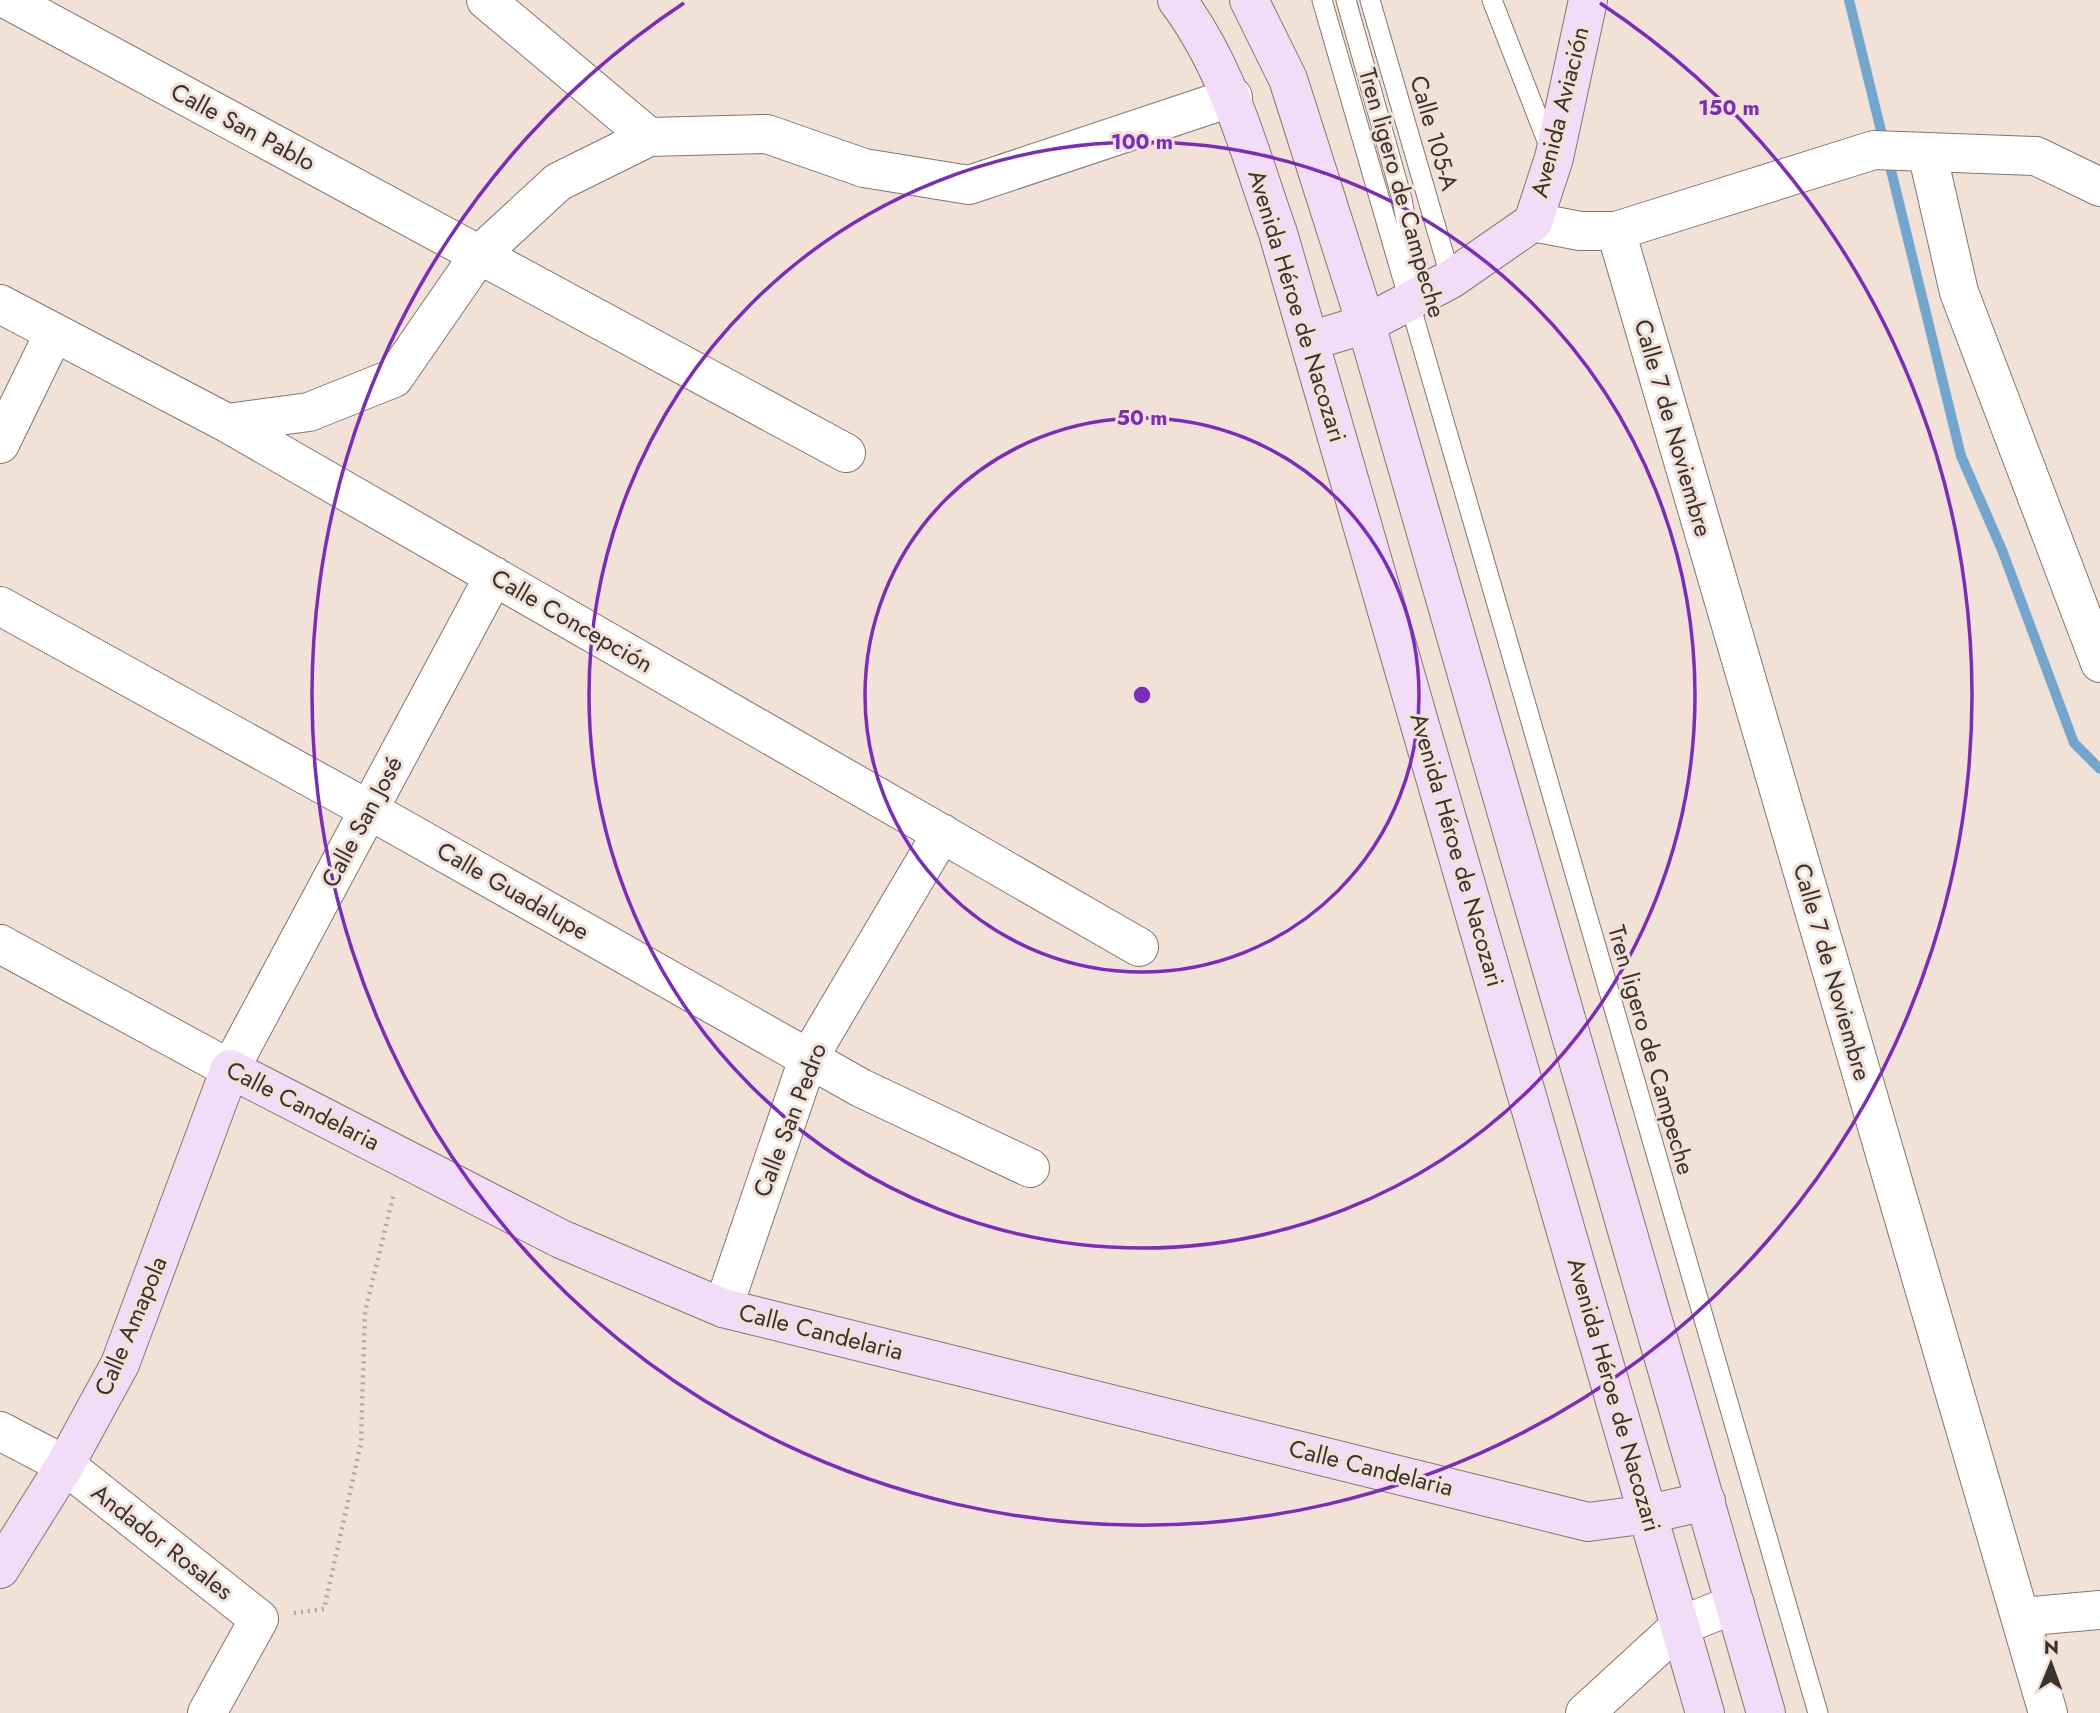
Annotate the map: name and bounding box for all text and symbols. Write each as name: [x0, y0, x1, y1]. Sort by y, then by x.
street label: Avenida Aviación: [1521, 23, 1598, 201]
street label: Tren ligero de Campeche: [1350, 64, 1455, 322]
street label: Calle 105-A: [1401, 71, 1468, 195]
street label: Calle San Pablo: [165, 74, 322, 179]
text: 150 m: [1698, 93, 1760, 123]
text: 100 m: [1111, 127, 1173, 157]
street label: Avenida Héroe de Nacozari: [1239, 165, 1356, 446]
street label: Calle 7 de Noviembre: [1626, 315, 1721, 541]
text: 50 m: [1117, 403, 1167, 433]
street label: Calle Concepción: [485, 560, 660, 681]
centre of rings: [1130, 683, 1154, 707]
street label: Avenida Héroe de Nacozari: [1402, 709, 1513, 991]
street label: Calle San José: [312, 750, 411, 894]
street label: Calle Guadalupe: [431, 833, 596, 948]
street label: Calle 7 de Noviembre: [1785, 859, 1880, 1085]
street label: Tren ligero de Campeche: [1599, 921, 1704, 1179]
street label: Calle San Pedro: [744, 1038, 835, 1202]
street label: Calle Candelaria: [220, 1052, 386, 1159]
street label: Calle Amapola: [85, 1251, 176, 1401]
street label: Avenida Héroe de Nacozari: [1559, 1254, 1670, 1536]
street label: Calle Candelaria: [735, 1294, 907, 1369]
street label: Calle Candelaria: [1285, 1430, 1457, 1505]
street label: Andador Rosales: [84, 1475, 241, 1608]
north arrow: [2016, 1629, 2086, 1699]
text: N: [2044, 1634, 2059, 1661]

